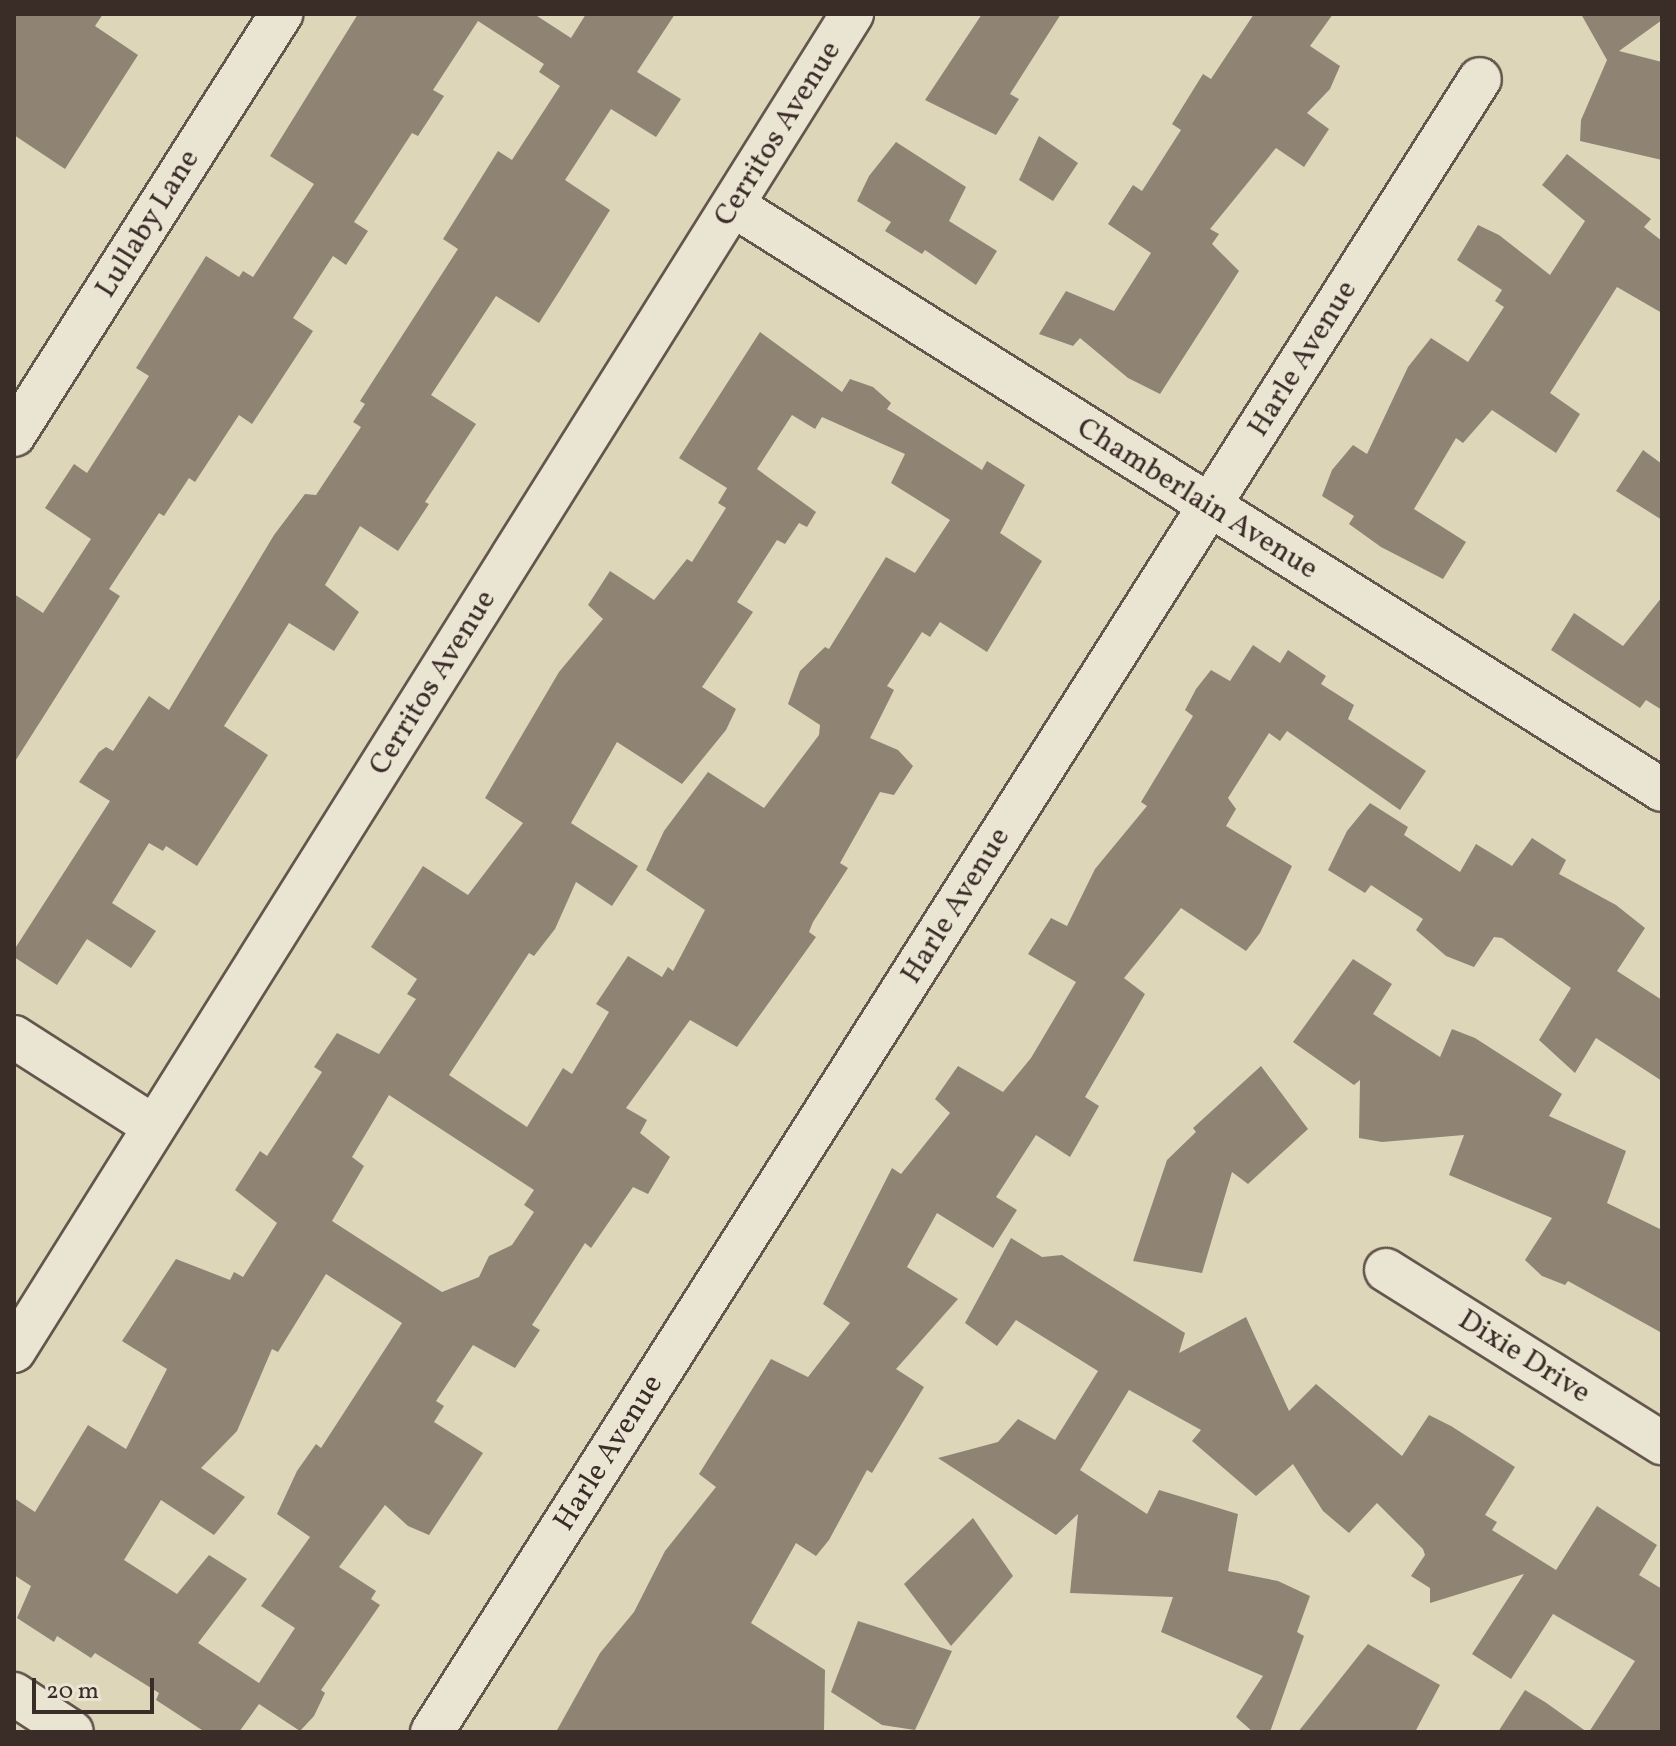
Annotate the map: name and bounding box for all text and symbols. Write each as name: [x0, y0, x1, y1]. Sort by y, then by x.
street label: Cerritos Avenue: [707, 35, 849, 233]
street label: Lullaby Lane: [88, 143, 208, 305]
street label: Harle Avenue: [1241, 274, 1365, 444]
street label: Chamberlain Avenue: [1070, 410, 1324, 588]
street label: Cerritos Avenue: [362, 584, 504, 782]
street label: Harle Avenue: [894, 821, 1018, 991]
street label: Dixie Drive: [1451, 1302, 1597, 1412]
street label: Harle Avenue: [547, 1368, 671, 1538]
scale bar: [36, 1662, 158, 1712]
text: 20 m: [46, 1675, 99, 1709]

